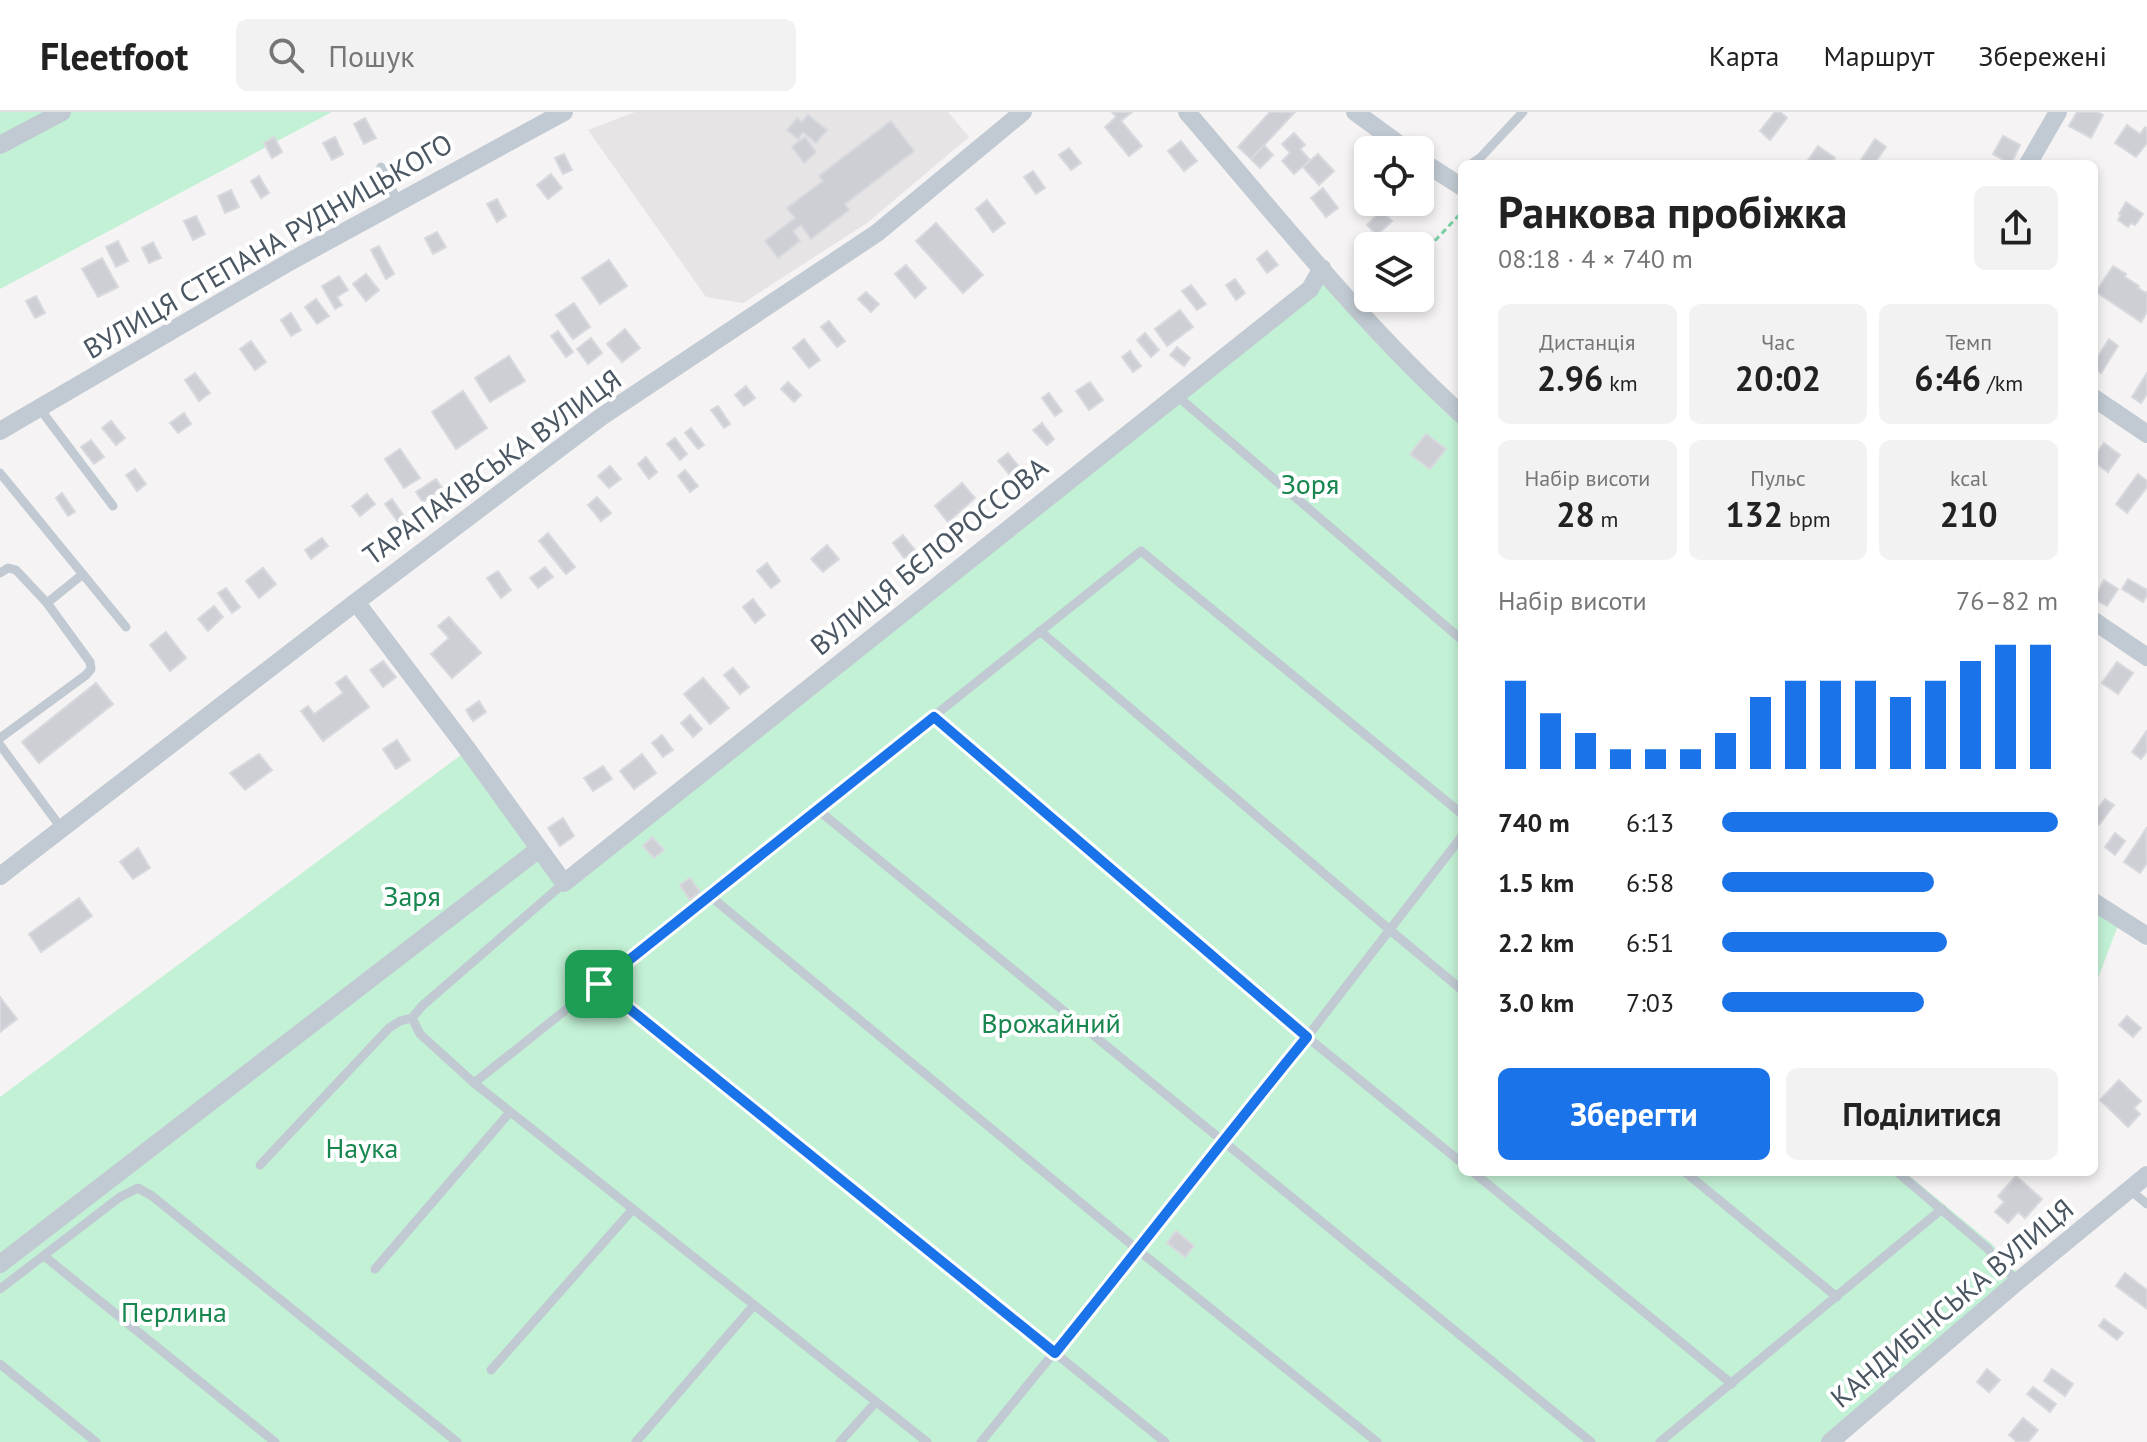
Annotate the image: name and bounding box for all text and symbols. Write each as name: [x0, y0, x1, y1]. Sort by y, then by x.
search box: [236, 19, 796, 91]
text: Fleetfoot: [40, 31, 188, 80]
icon: search: [264, 33, 308, 77]
text: Пошук: [328, 36, 415, 75]
text: Карта: [1709, 37, 1780, 74]
text: Маршрут: [1824, 37, 1934, 74]
text: Збережені: [1978, 37, 2107, 74]
street label: ВУЛИЦЯ СТЕПАНА РУДНИЦЬКОГО: [77, 125, 459, 367]
map controls: [1354, 136, 1434, 312]
button: locate: [1354, 136, 1434, 216]
text: Ранкова пробіжка: [1498, 183, 1847, 240]
button: share: [1974, 186, 2058, 270]
button: layers: [1354, 232, 1434, 312]
text: 08:18 · 4 × 740 m: [1498, 242, 1693, 275]
text: Дистанція: [1539, 328, 1635, 356]
text: Час: [1761, 328, 1795, 356]
text: Темп: [1945, 328, 1992, 356]
text: 2.96: [1537, 356, 1603, 400]
text: 20:02: [1735, 356, 1821, 400]
text: 6:46: [1914, 356, 1981, 400]
street label: ТАРАПАКІВСЬКА ВУЛИЦЯ: [355, 360, 628, 573]
text: km: [1603, 369, 1638, 397]
text: /km: [1981, 369, 2023, 397]
street label: ВУЛИЦЯ БЄЛОРОССОВА: [802, 448, 1056, 663]
text: Набір висоти: [1524, 464, 1650, 492]
text: Пульс: [1750, 464, 1806, 492]
text: kcal: [1950, 464, 1987, 492]
park label: Зоря: [1281, 465, 1339, 502]
text: 28: [1556, 492, 1595, 536]
text: 132: [1725, 492, 1783, 536]
text: 210: [1940, 492, 1998, 536]
text: m: [1595, 505, 1618, 533]
text: bpm: [1783, 505, 1831, 533]
text: Набір висоти: [1498, 584, 1647, 617]
text: 76–82 m: [1956, 584, 2058, 617]
text: 740 m: [1498, 806, 1570, 839]
text: 6:13: [1626, 806, 1674, 839]
text: 1.5 km: [1498, 866, 1574, 899]
text: 6:58: [1626, 866, 1674, 899]
park label: Заря: [383, 877, 441, 914]
text: 2.2 km: [1498, 926, 1574, 959]
text: 6:51: [1626, 926, 1674, 959]
pin: [565, 950, 633, 1018]
icon: arrive: [577, 962, 621, 1006]
text: 3.0 km: [1498, 986, 1574, 1019]
text: 7:03: [1626, 986, 1674, 1019]
park label: Врожайний: [981, 1004, 1121, 1041]
button: Зберегти: [1498, 1068, 1770, 1160]
button: Поділитися: [1786, 1068, 2058, 1160]
park label: Наука: [325, 1129, 399, 1166]
street label: КАНДИБІНСЬКА ВУЛИЦЯ: [1822, 1190, 2081, 1415]
park label: Перлина: [121, 1293, 227, 1330]

